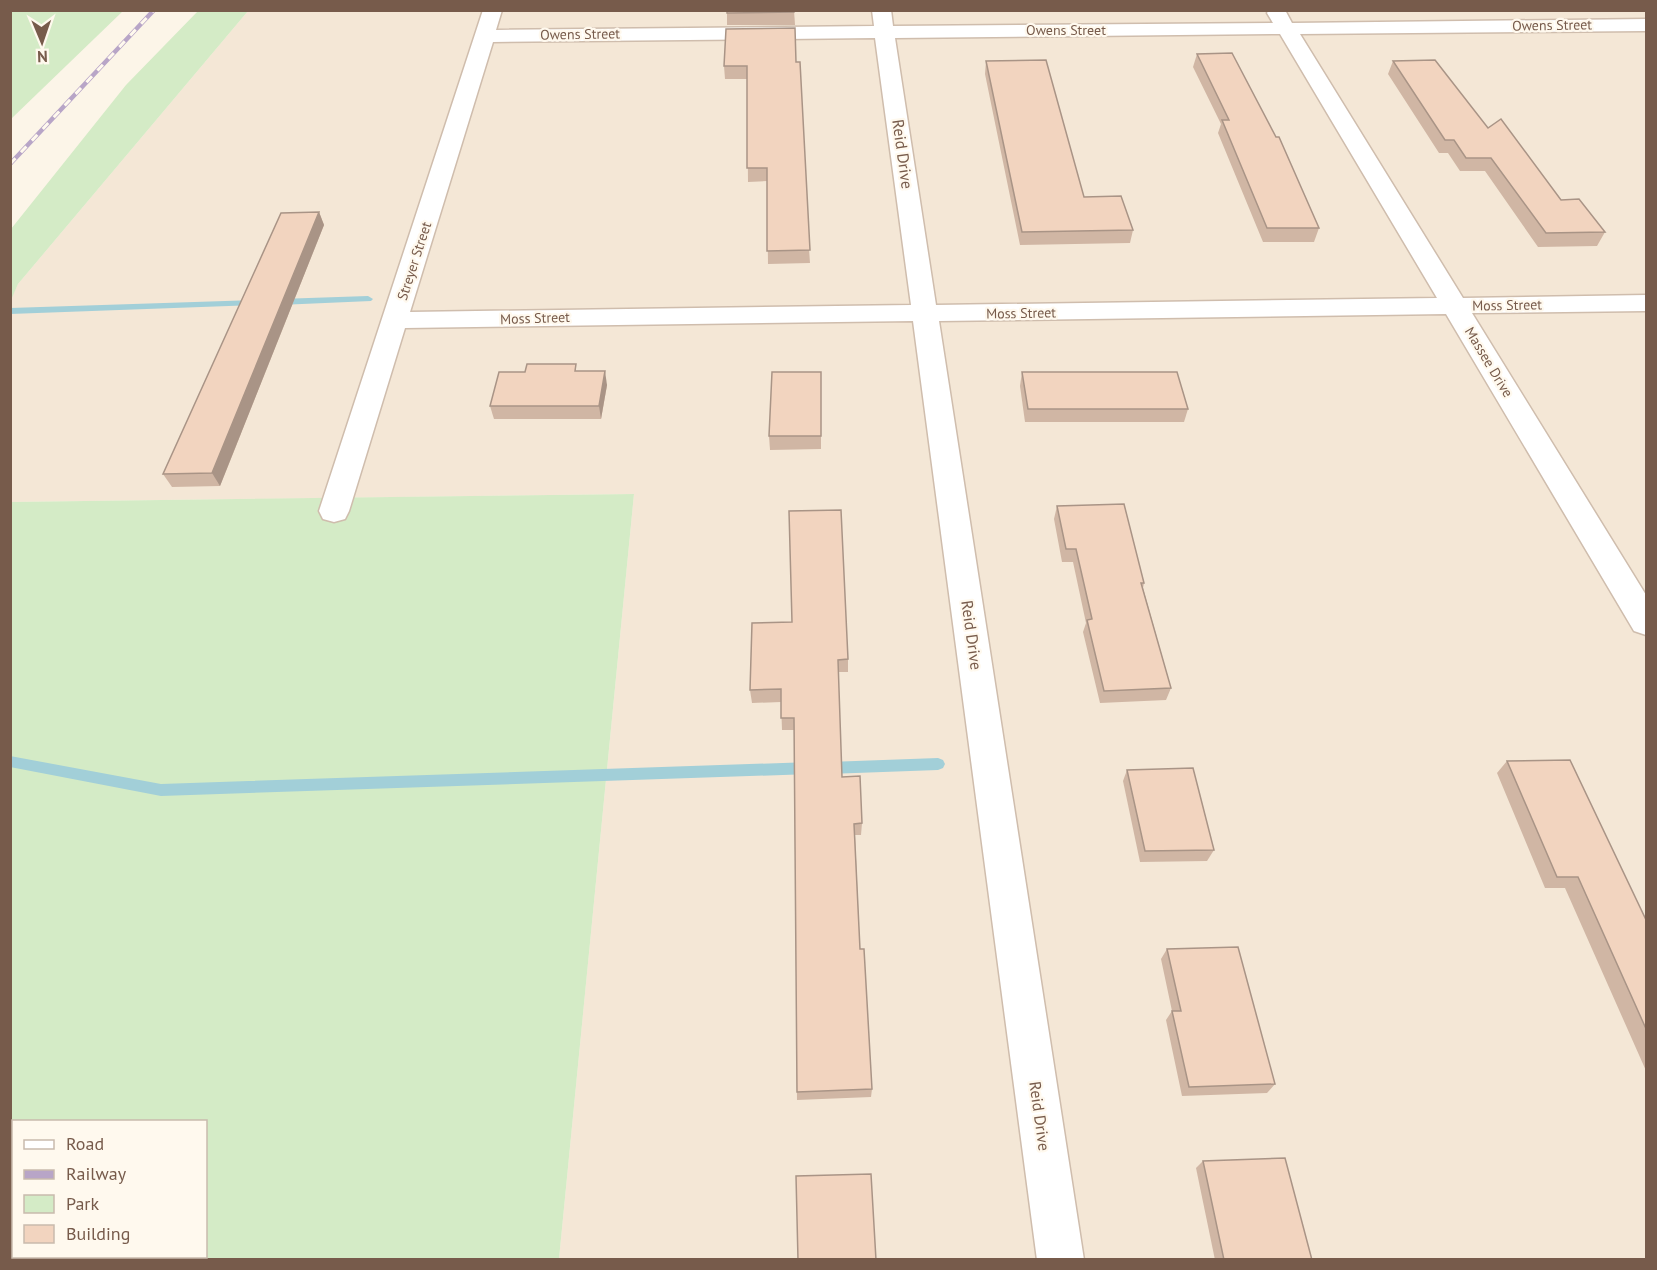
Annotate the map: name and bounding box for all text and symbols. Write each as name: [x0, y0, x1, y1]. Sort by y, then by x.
north arrow: [12, 12, 72, 72]
street label: Owens Street: [1512, 15, 1592, 35]
street label: Owens Street: [1026, 21, 1106, 39]
street label: Owens Street: [540, 24, 620, 44]
text: N: [37, 47, 48, 67]
street label: Reid Drive: [888, 118, 918, 190]
street label: Streyer Street: [393, 219, 435, 303]
street label: Moss Street: [1472, 295, 1542, 315]
street label: Moss Street: [986, 303, 1056, 323]
street label: Moss Street: [500, 308, 570, 328]
street label: Massee Drive: [1461, 324, 1517, 400]
street label: Reid Drive: [957, 599, 987, 671]
street label: Reid Drive: [1025, 1080, 1055, 1152]
legend: [12, 1120, 207, 1258]
text: Road: [66, 1132, 104, 1155]
text: Railway: [66, 1162, 127, 1185]
text: Park: [66, 1192, 99, 1215]
text: Building: [66, 1222, 130, 1245]

